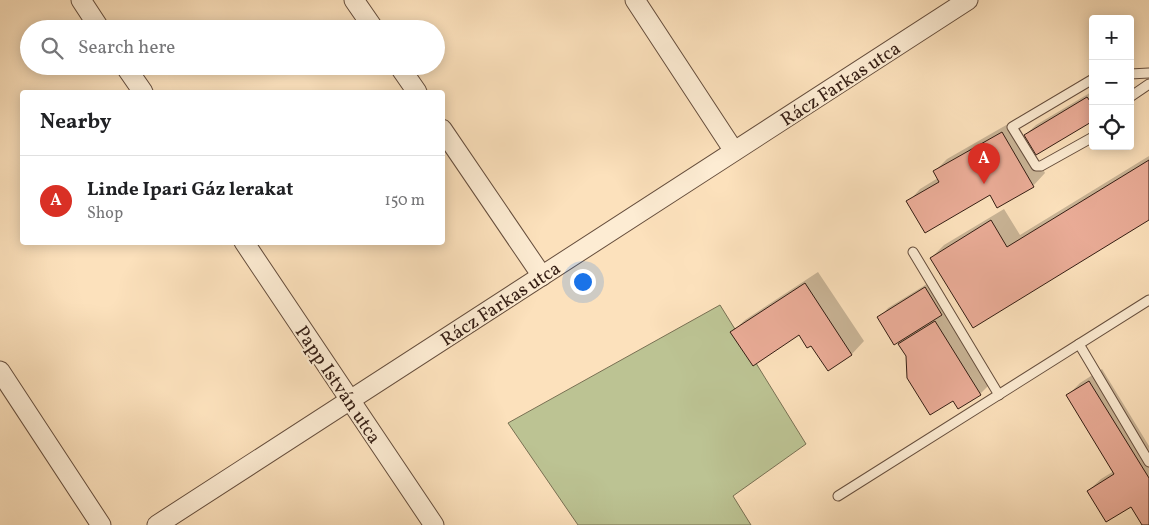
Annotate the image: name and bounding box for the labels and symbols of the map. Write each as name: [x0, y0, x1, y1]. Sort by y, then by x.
street label: Rácz Farkas utca: [776, 36, 906, 133]
pin: A: [968, 143, 1000, 184]
street label: Rácz Farkas utca: [436, 256, 566, 353]
your location: [570, 269, 596, 295]
street label: Papp István utca: [288, 321, 387, 449]

